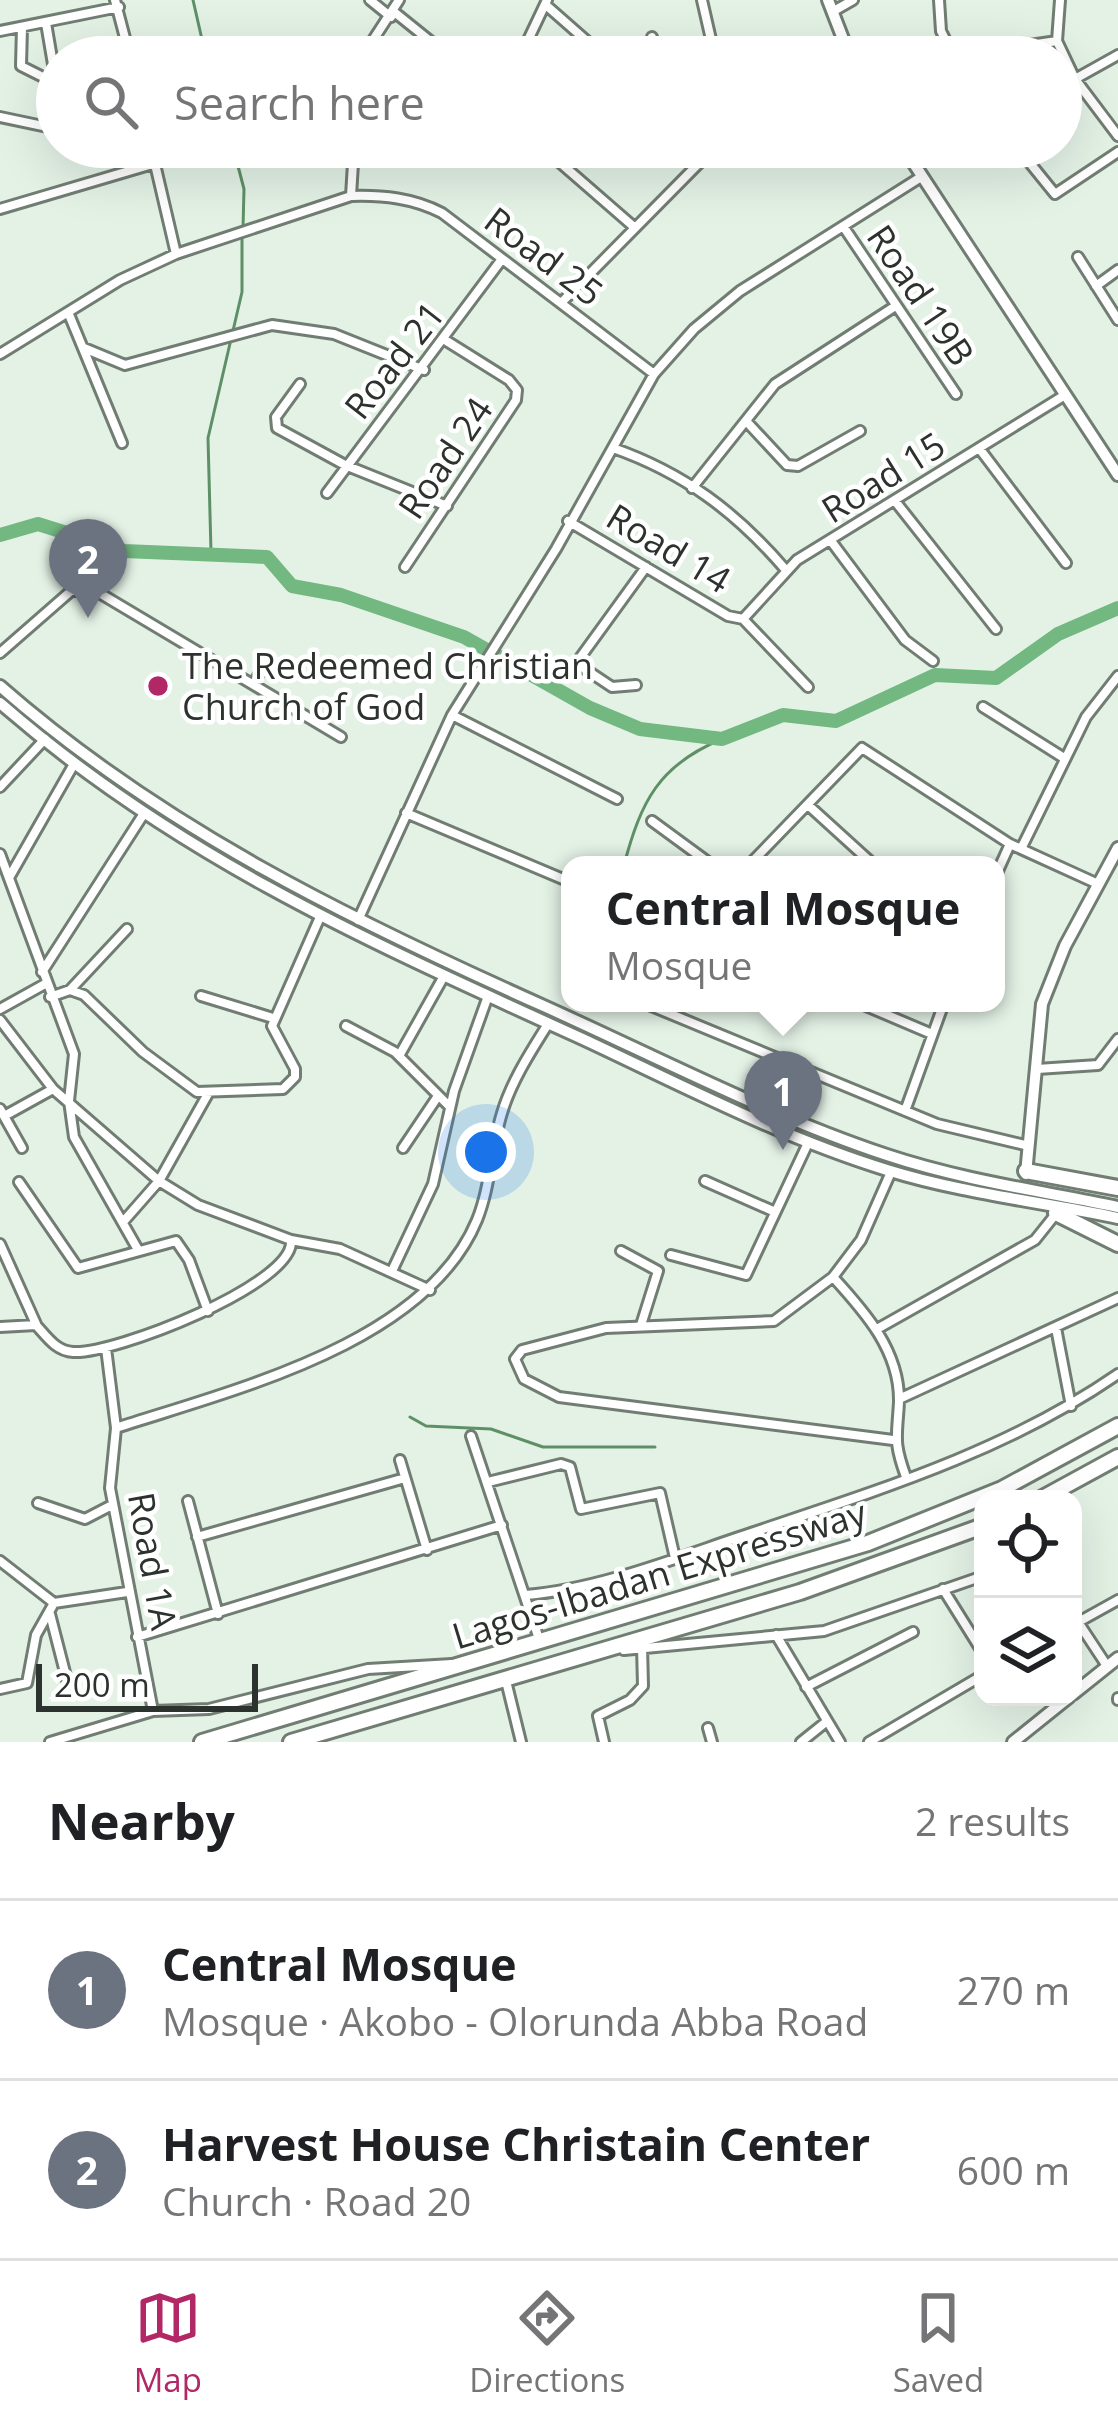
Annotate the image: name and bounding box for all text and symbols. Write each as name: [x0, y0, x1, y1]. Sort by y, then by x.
search box: [36, 36, 1082, 168]
icon: search: [78, 69, 144, 135]
text: Search here: [174, 72, 425, 133]
street label: Road 25: [475, 195, 613, 317]
street label: Road 19B: [856, 215, 986, 375]
street label: Road 21: [333, 291, 455, 429]
street label: Road 24: [387, 388, 503, 528]
street label: Road 15: [812, 420, 954, 534]
street label: Road 14: [598, 492, 740, 604]
pin: 2: [49, 519, 127, 618]
place label: The Redeemed Christian Church of God: [182, 641, 593, 731]
marker: The Redeemed Christian Church of God: [145, 673, 171, 699]
popup: [561, 856, 1005, 1012]
text: Central Mosque: [606, 877, 960, 938]
text: Mosque: [606, 938, 752, 991]
pin: 1: [744, 1051, 822, 1150]
your location: [456, 1122, 516, 1182]
street label: Lagos-Ibadan Expressway: [446, 1487, 873, 1660]
street label: Road 1A: [117, 1488, 189, 1634]
map controls: [974, 1490, 1082, 1706]
button: locate: [974, 1490, 1082, 1598]
button: layers: [974, 1598, 1082, 1706]
scale bar: [36, 1658, 258, 1711]
text: 200 m: [54, 1662, 150, 1707]
text: Nearby: [48, 1785, 235, 1855]
text: 2 results: [915, 1794, 1070, 1847]
text: Central Mosque: [162, 1933, 517, 1994]
text: 1: [76, 1963, 98, 2016]
text: 270 m: [957, 1963, 1070, 2016]
text: Mosque · Akobo - Olorunda Abba Road: [162, 1994, 868, 2047]
text: Harvest House Christain Center: [162, 2113, 870, 2174]
text: 2: [76, 2143, 98, 2196]
text: 600 m: [957, 2143, 1070, 2196]
text: Church · Road 20: [162, 2174, 471, 2227]
tab: Map: [134, 2285, 202, 2402]
tab: Directions: [469, 2285, 625, 2402]
tab: Saved: [893, 2285, 984, 2402]

